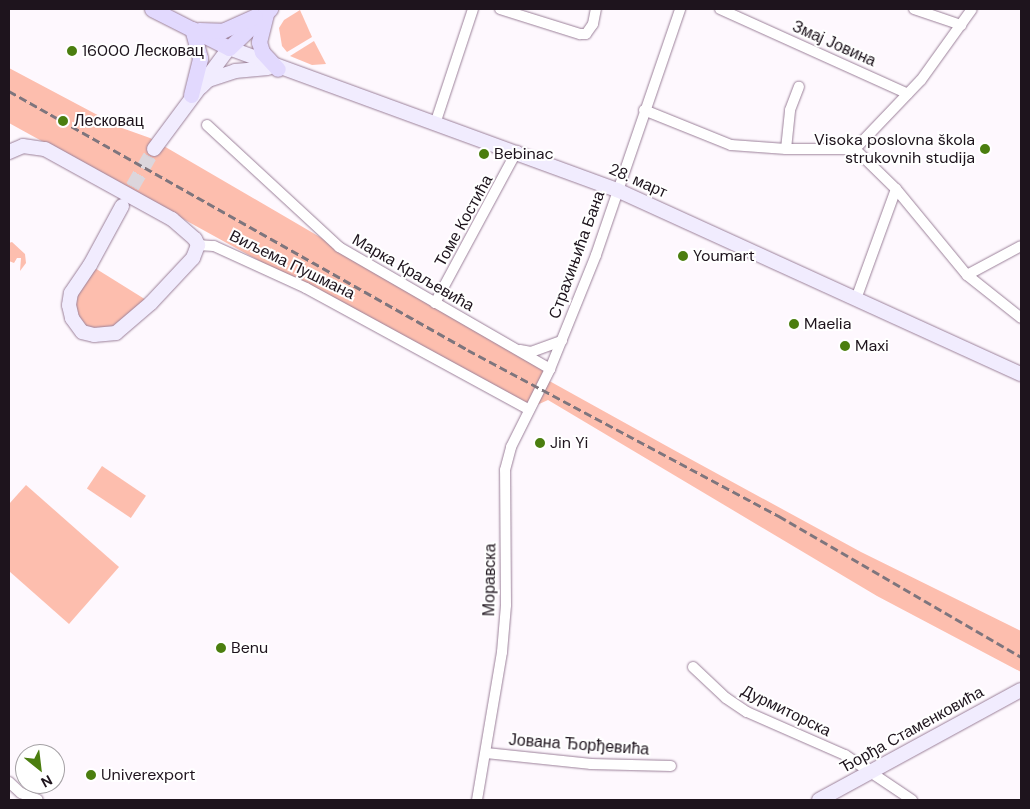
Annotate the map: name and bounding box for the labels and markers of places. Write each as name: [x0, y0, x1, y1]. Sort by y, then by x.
place label: 16000 Лесковац: [82, 41, 204, 61]
marker: 16000 Лесковац: [66, 45, 78, 57]
place label: Лесковац: [74, 111, 144, 131]
marker: Лесковац: [56, 114, 70, 128]
place label: Visoka poslovna škola strukovnih studija: [814, 130, 975, 168]
marker: Visoka poslovna škola strukovnih studija: [979, 143, 991, 155]
place label: Bebinac: [494, 144, 554, 164]
marker: Bebinac: [478, 148, 490, 160]
place label: Youmart: [693, 246, 755, 266]
marker: Youmart: [677, 250, 689, 262]
place label: Maelia: [804, 314, 851, 334]
marker: Maelia: [788, 318, 800, 330]
place label: Maxi: [855, 336, 889, 356]
marker: Maxi: [839, 340, 851, 352]
place label: Jin Yi: [550, 433, 588, 453]
marker: Jin Yi: [534, 437, 546, 449]
place label: Benu: [231, 638, 268, 658]
marker: Benu: [215, 642, 227, 654]
place label: Univerexport: [101, 765, 196, 785]
marker: Univerexport: [85, 769, 97, 781]

